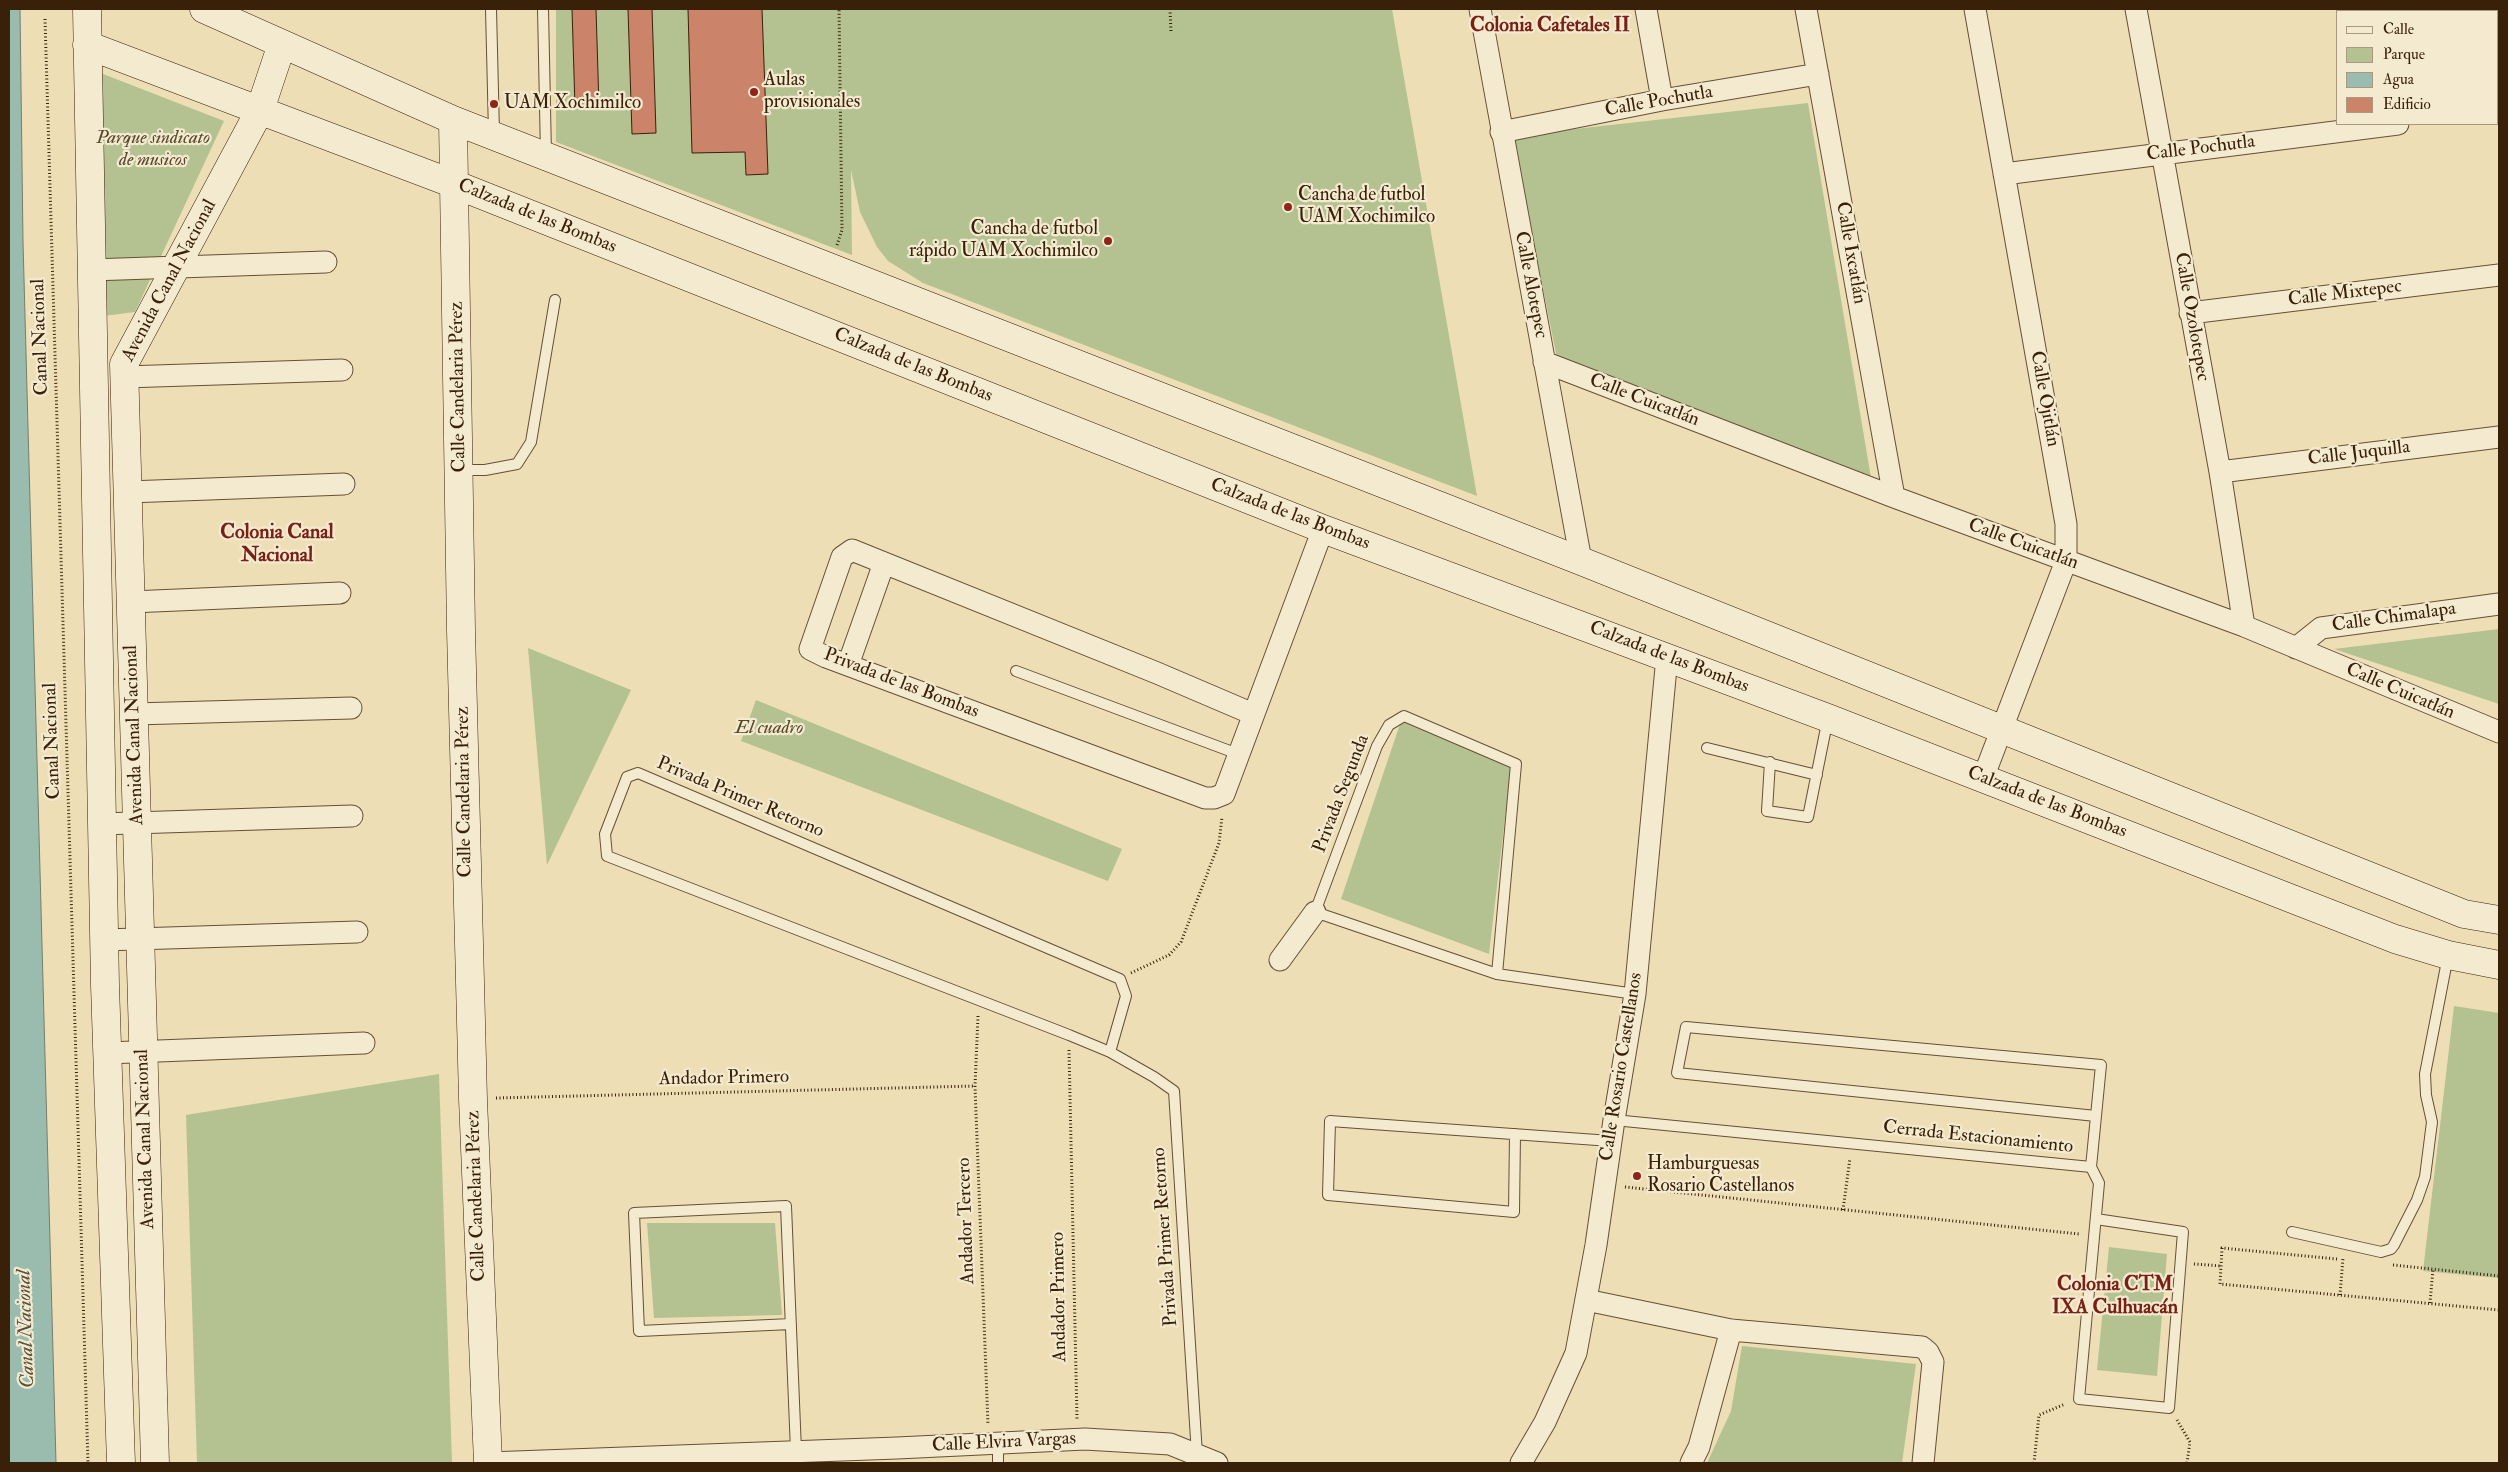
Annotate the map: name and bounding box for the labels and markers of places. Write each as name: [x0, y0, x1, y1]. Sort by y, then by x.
place label: Aulas provisionales: [764, 70, 860, 114]
marker: Aulas provisionales: [748, 86, 760, 98]
place label: UAM Xochimilco: [504, 93, 641, 115]
marker: UAM Xochimilco: [488, 98, 500, 110]
place label: Cancha de futbol UAM Xochimilco: [1298, 185, 1435, 229]
marker: Cancha de futbol UAM Xochimilco: [1282, 201, 1294, 213]
place label: Cancha de futbol rápido UAM Xochimilco: [909, 219, 1098, 263]
marker: Cancha de futbol rápido UAM Xochimilco: [1102, 235, 1114, 247]
place label: Hamburguesas Rosario Castellanos: [1647, 1154, 1794, 1198]
marker: Hamburguesas Rosario Castellanos: [1631, 1170, 1643, 1182]

